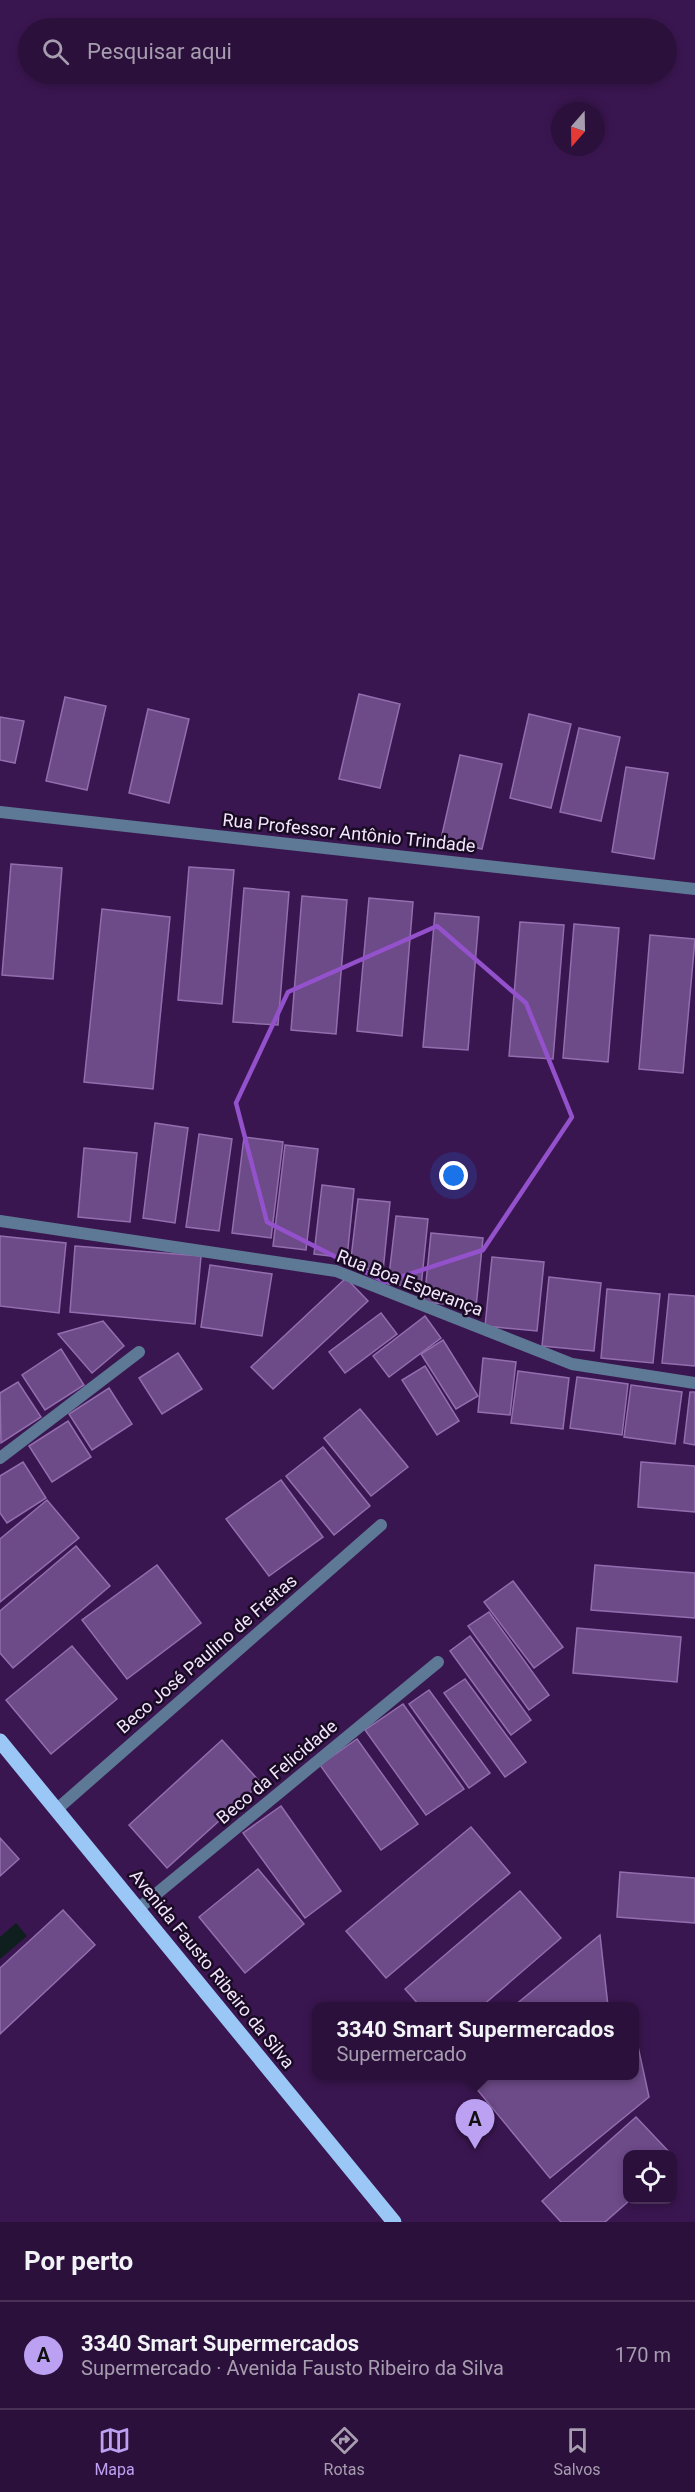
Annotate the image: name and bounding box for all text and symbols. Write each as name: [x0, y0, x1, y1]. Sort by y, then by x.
search box: [18, 18, 677, 84]
icon: search: [39, 35, 72, 68]
text: Pesquisar aqui: [87, 39, 232, 64]
north arrow: [551, 102, 605, 156]
street label: Rua Professor Antônio Trindade: [221, 809, 477, 856]
your location: [439, 1161, 468, 1190]
street label: Rua Boa Esperança: [334, 1245, 486, 1320]
street label: Beco José Paulino de Freitas: [112, 1570, 301, 1737]
street label: Beco da Felicidade: [212, 1715, 341, 1828]
street label: Avenida Fausto Ribeiro da Silva: [126, 1865, 299, 2072]
popup: [312, 2002, 639, 2080]
text: 3340 Smart Supermercados: [336, 2017, 615, 2042]
text: Supermercado: [336, 2042, 467, 2066]
pin: A: [456, 2100, 494, 2149]
map controls: [623, 2150, 677, 2204]
button: locate: [623, 2150, 677, 2204]
text: Por perto: [24, 2246, 133, 2276]
text: 3340 Smart Supermercados: [81, 2331, 359, 2356]
text: A: [37, 2343, 50, 2367]
text: 170 m: [615, 2343, 671, 2367]
text: Supermercado · Avenida Fausto Ribeiro da Silva: [81, 2356, 504, 2380]
tab: Mapa: [94, 2424, 135, 2479]
tab: Rotas: [324, 2424, 365, 2479]
tab: Salvos: [554, 2424, 601, 2479]

